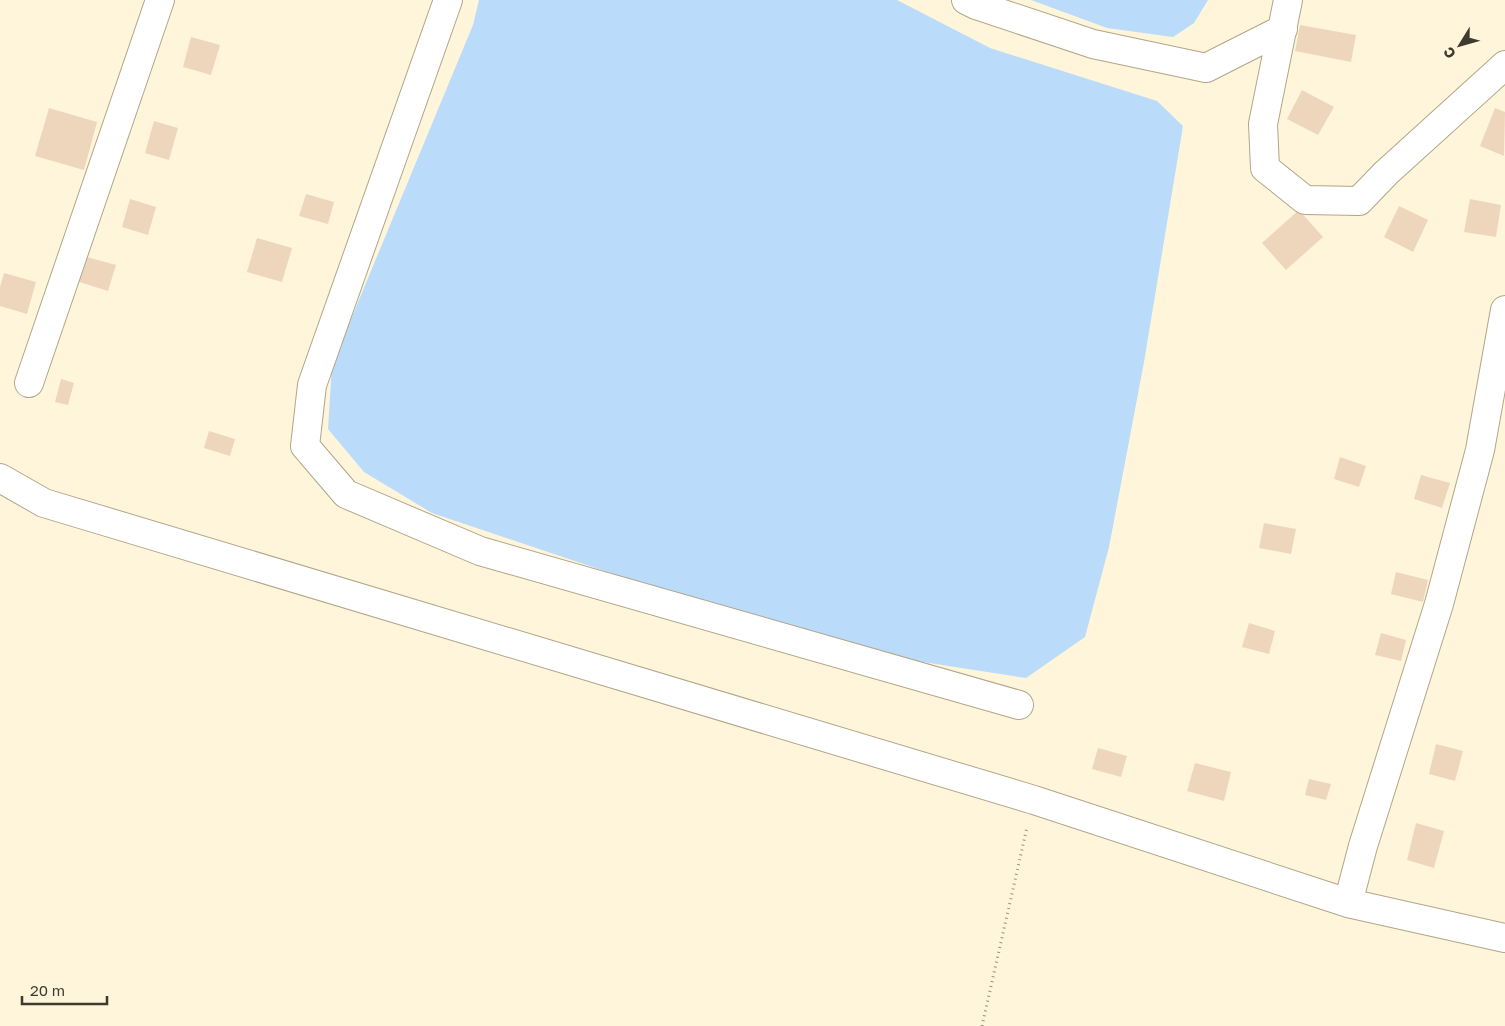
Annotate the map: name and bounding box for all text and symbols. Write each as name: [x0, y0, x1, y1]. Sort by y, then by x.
north arrow: [1435, 20, 1485, 70]
text: С: [1439, 44, 1459, 62]
scale bar: [22, 974, 108, 1006]
text: 20 m: [30, 981, 65, 999]

